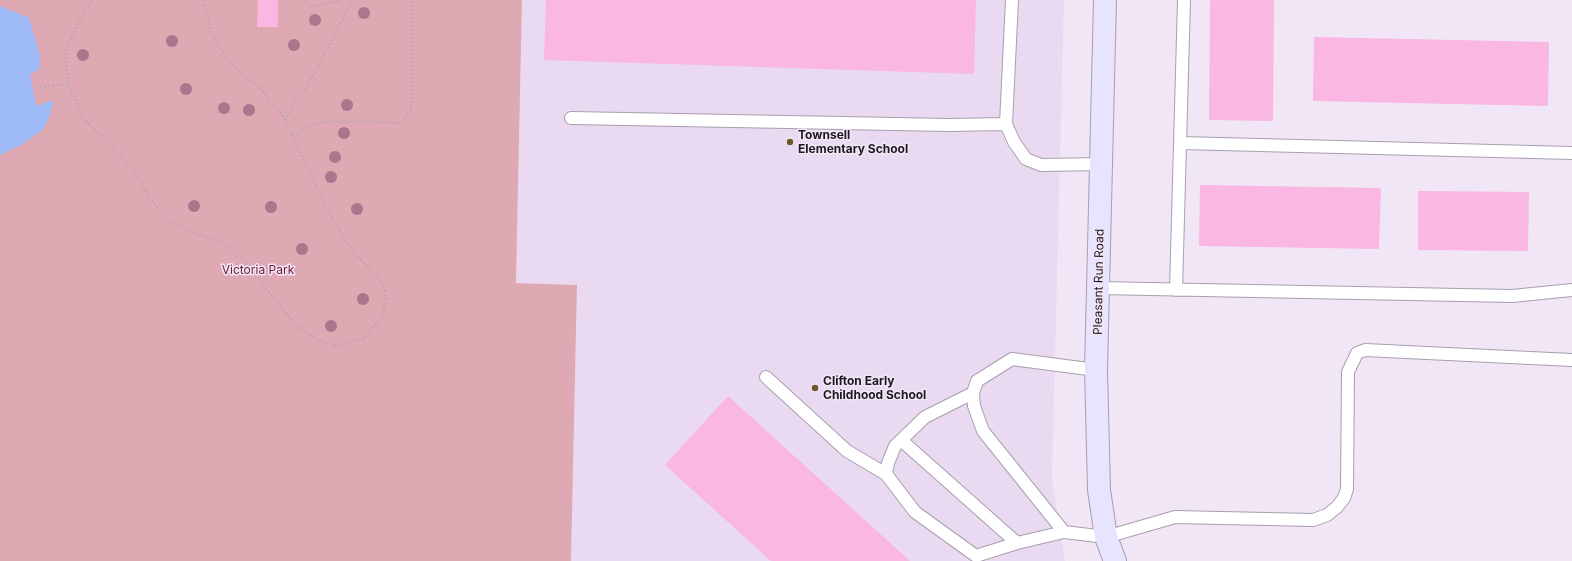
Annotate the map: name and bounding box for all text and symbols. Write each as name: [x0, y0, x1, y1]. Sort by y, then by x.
place label: Townsell Elementary School: [798, 128, 908, 156]
marker: Townsell Elementary School: [785, 137, 795, 147]
street label: Pleasant Run Road: [1091, 229, 1107, 335]
park label: Victoria Park: [222, 263, 294, 277]
place label: Clifton Early Childhood School: [823, 374, 926, 402]
marker: Clifton Early Childhood School: [810, 383, 820, 393]

